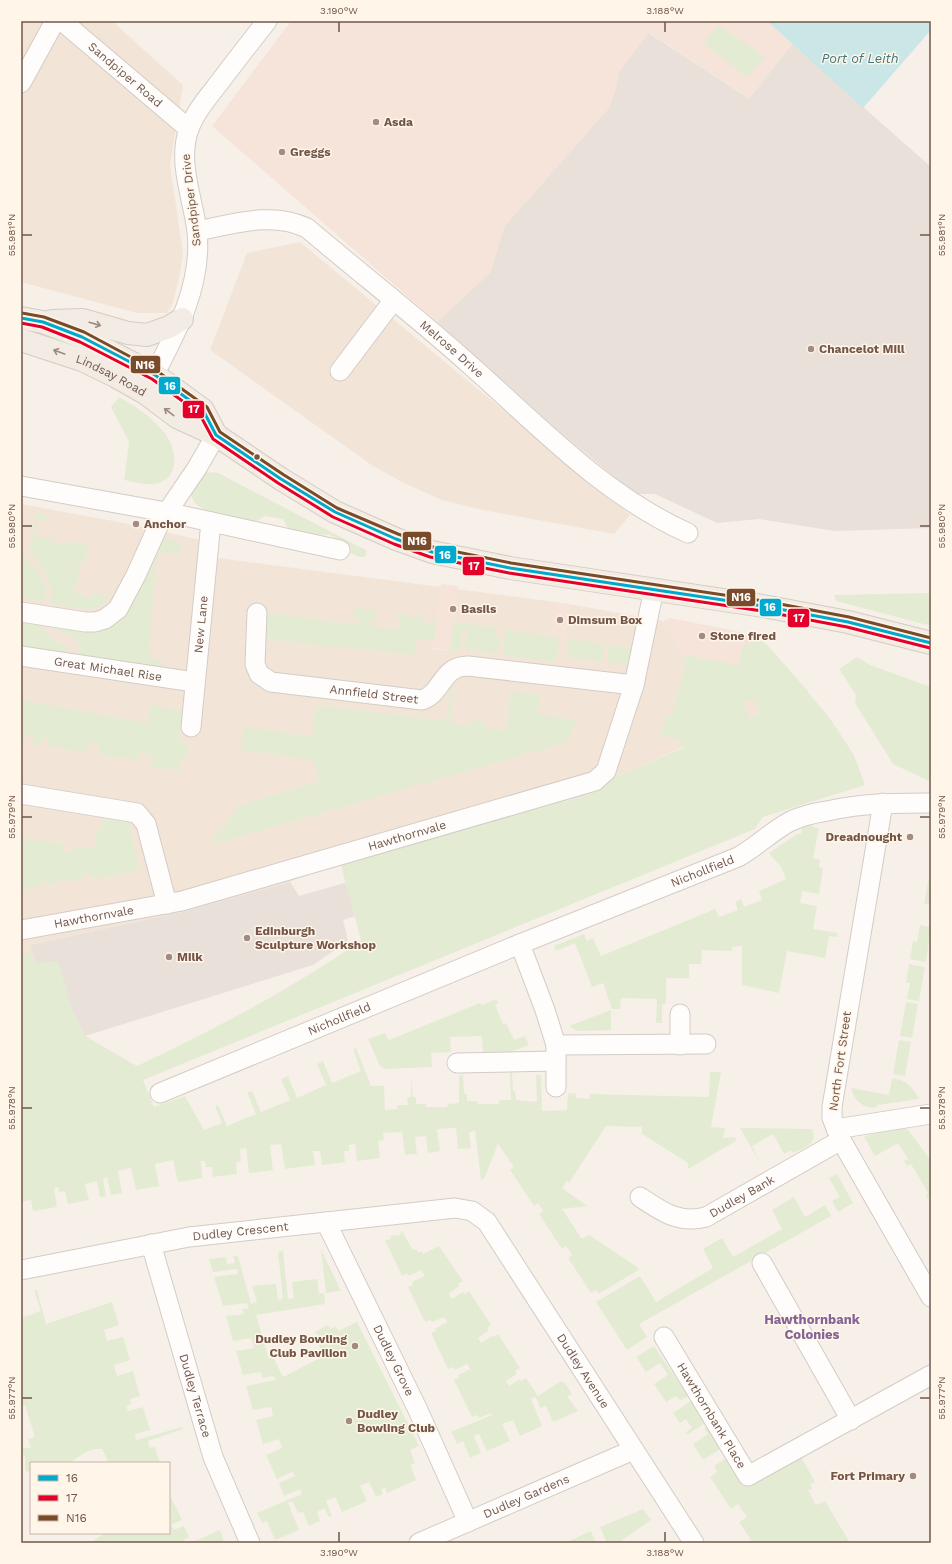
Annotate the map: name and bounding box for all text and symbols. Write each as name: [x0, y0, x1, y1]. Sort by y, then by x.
text: 3.190°W: [320, 5, 358, 16]
text: 3.188°W: [646, 5, 684, 16]
street label: Sandpiper Road: [85, 39, 165, 110]
water label: Port of Leith: [821, 51, 899, 66]
place label: Asda: [384, 115, 413, 129]
marker: Asda: [371, 117, 381, 127]
place label: Greggs: [290, 145, 331, 159]
marker: Greggs: [277, 147, 287, 157]
street label: Sandpiper Drive: [178, 153, 204, 247]
text: 55.981°N: [6, 214, 17, 256]
text: 55.981°N: [936, 214, 947, 256]
street label: Melrose Drive: [417, 318, 487, 381]
one-way arrow: [89, 321, 102, 328]
place label: Chancelot Mill: [819, 342, 905, 356]
marker: Chancelot Mill: [806, 344, 816, 354]
one-way arrow: [54, 347, 66, 355]
street label: Lindsay Road: [74, 352, 149, 399]
line badge: N16: [130, 355, 161, 374]
text: N16: [135, 359, 155, 372]
line badge: 16: [158, 376, 181, 395]
text: 16: [164, 380, 176, 393]
line badge: 17: [182, 400, 205, 419]
text: 17: [188, 403, 200, 416]
one-way arrow: [164, 407, 175, 416]
unlabelled marker: [252, 452, 262, 462]
text: 55.980°N: [6, 504, 17, 548]
text: 55.980°N: [936, 504, 947, 548]
place label: Anchor: [144, 517, 187, 531]
marker: Anchor: [131, 519, 141, 529]
line badge: N16: [402, 531, 432, 551]
text: N16: [407, 535, 427, 548]
line badge: 16: [434, 545, 457, 564]
text: 16: [439, 549, 451, 562]
line badge: 17: [462, 556, 485, 576]
text: 17: [468, 560, 480, 573]
line badge: N16: [726, 588, 756, 607]
text: N16: [731, 591, 751, 604]
street label: New Lane: [191, 595, 211, 654]
line badge: 16: [759, 598, 782, 617]
text: 16: [764, 601, 776, 614]
place label: Basils: [461, 602, 497, 616]
marker: Basils: [448, 604, 458, 614]
line badge: 17: [787, 608, 810, 628]
text: 17: [793, 612, 805, 625]
place label: Dimsum Box: [568, 613, 642, 627]
marker: Dimsum Box: [555, 615, 565, 625]
place label: Stone fired: [710, 629, 776, 643]
marker: Stone fired: [697, 631, 707, 641]
street label: Great Michael Rise: [53, 654, 163, 684]
street label: Annfield Street: [329, 682, 419, 707]
text: 55.979°N: [6, 795, 17, 839]
text: 55.979°N: [936, 795, 947, 839]
street label: Hawthornvale: [366, 818, 448, 854]
place label: Dreadnought: [826, 830, 903, 844]
marker: Dreadnought: [905, 832, 915, 842]
street label: Nichollfield: [669, 852, 736, 890]
street label: Hawthornvale: [53, 903, 135, 931]
place label: Edinburgh Sculpture Workshop: [255, 924, 376, 952]
marker: Edinburgh Sculpture Workshop: [242, 933, 252, 943]
place label: Milk: [177, 950, 203, 964]
marker: Milk: [164, 952, 174, 962]
street label: Nichollfield: [306, 1000, 373, 1038]
street label: North Fort Street: [826, 1010, 854, 1112]
text: 55.978°N: [6, 1086, 17, 1130]
text: 55.978°N: [936, 1086, 947, 1130]
street label: Dudley Bank: [707, 1172, 777, 1221]
street label: Dudley Crescent: [192, 1219, 289, 1244]
district label: Hawthornbank Colonies: [764, 1312, 861, 1342]
street label: Dudley Grove: [370, 1322, 417, 1398]
street label: Dudley Avenue: [554, 1331, 612, 1411]
place label: Dudley Bowling Club Pavilion: [255, 1332, 347, 1360]
marker: Dudley Bowling Club Pavilion: [350, 1341, 360, 1351]
street label: Dudley Terrace: [176, 1352, 214, 1439]
street label: Hawthornbank Place: [674, 1360, 749, 1471]
text: 55.977°N: [6, 1376, 17, 1420]
text: 55.977°N: [936, 1376, 947, 1420]
place label: Dudley Bowling Club: [357, 1407, 436, 1435]
marker: Dudley Bowling Club: [344, 1416, 354, 1426]
legend: [30, 1462, 170, 1534]
place label: Fort Primary: [831, 1469, 905, 1483]
text: 16: [66, 1471, 78, 1485]
marker: Fort Primary: [908, 1471, 918, 1481]
street label: Dudley Gardens: [481, 1472, 571, 1521]
text: 17: [66, 1491, 78, 1505]
text: N16: [66, 1511, 87, 1525]
text: 3.190°W: [320, 1547, 358, 1558]
text: 3.188°W: [646, 1547, 684, 1558]

